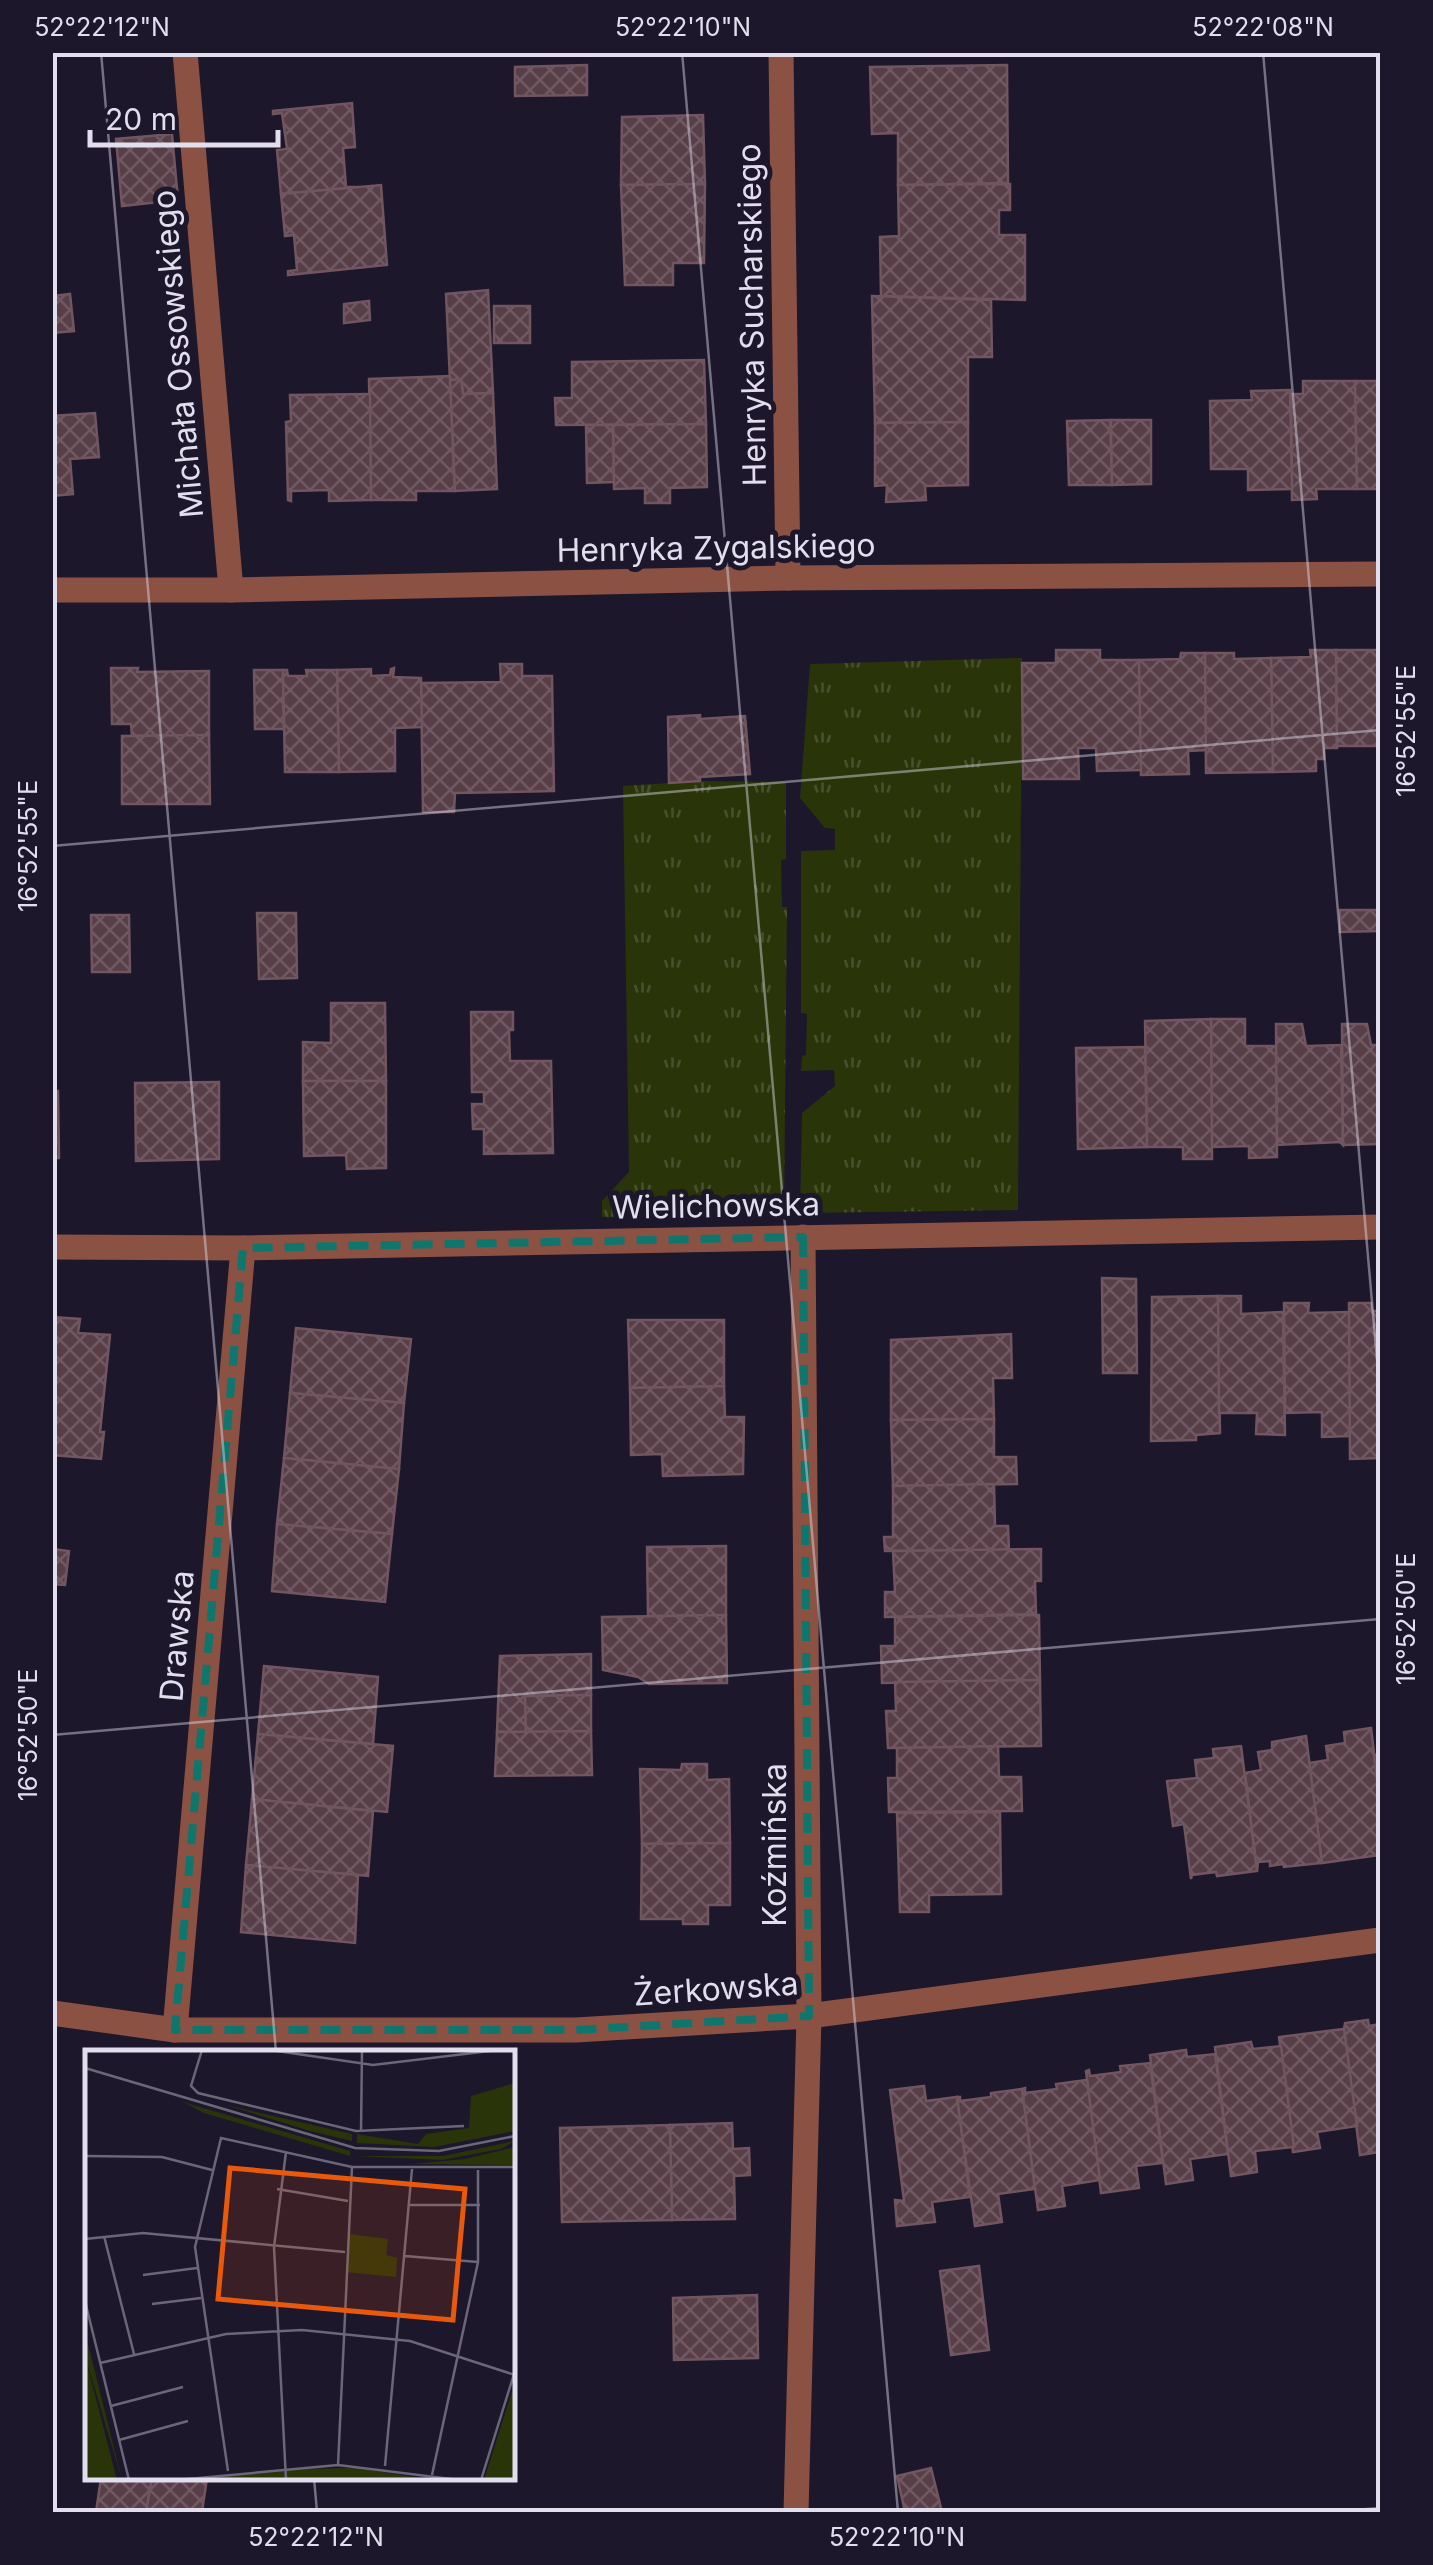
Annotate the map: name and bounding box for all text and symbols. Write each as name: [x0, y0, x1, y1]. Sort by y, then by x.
text: 52°22'12"N: [34, 12, 170, 42]
text: 52°22'10"N: [615, 12, 751, 42]
text: 52°22'08"N: [1192, 12, 1334, 42]
scale bar: [90, 85, 278, 147]
text: 20 m: [105, 101, 177, 137]
street label: Henryka Sucharskiego: [729, 143, 774, 487]
street label: Michała Ossowskiego: [144, 188, 211, 520]
street label: Henryka Zygalskiego: [556, 525, 876, 570]
text: 16°52'55"E: [1391, 665, 1421, 797]
text: 16°52'55"E: [13, 780, 43, 912]
street label: Wielichowska: [612, 1184, 820, 1227]
text: 16°52'50"E: [1391, 1553, 1421, 1685]
street label: Drawska: [151, 1569, 202, 1703]
text: 16°52'50"E: [13, 1669, 43, 1801]
street label: Koźmińska: [755, 1763, 794, 1927]
street label: Żerkowska: [632, 1963, 800, 2014]
inset map: [85, 2050, 515, 2480]
text: 52°22'12"N: [248, 2522, 384, 2552]
text: 52°22'10"N: [829, 2522, 965, 2552]

